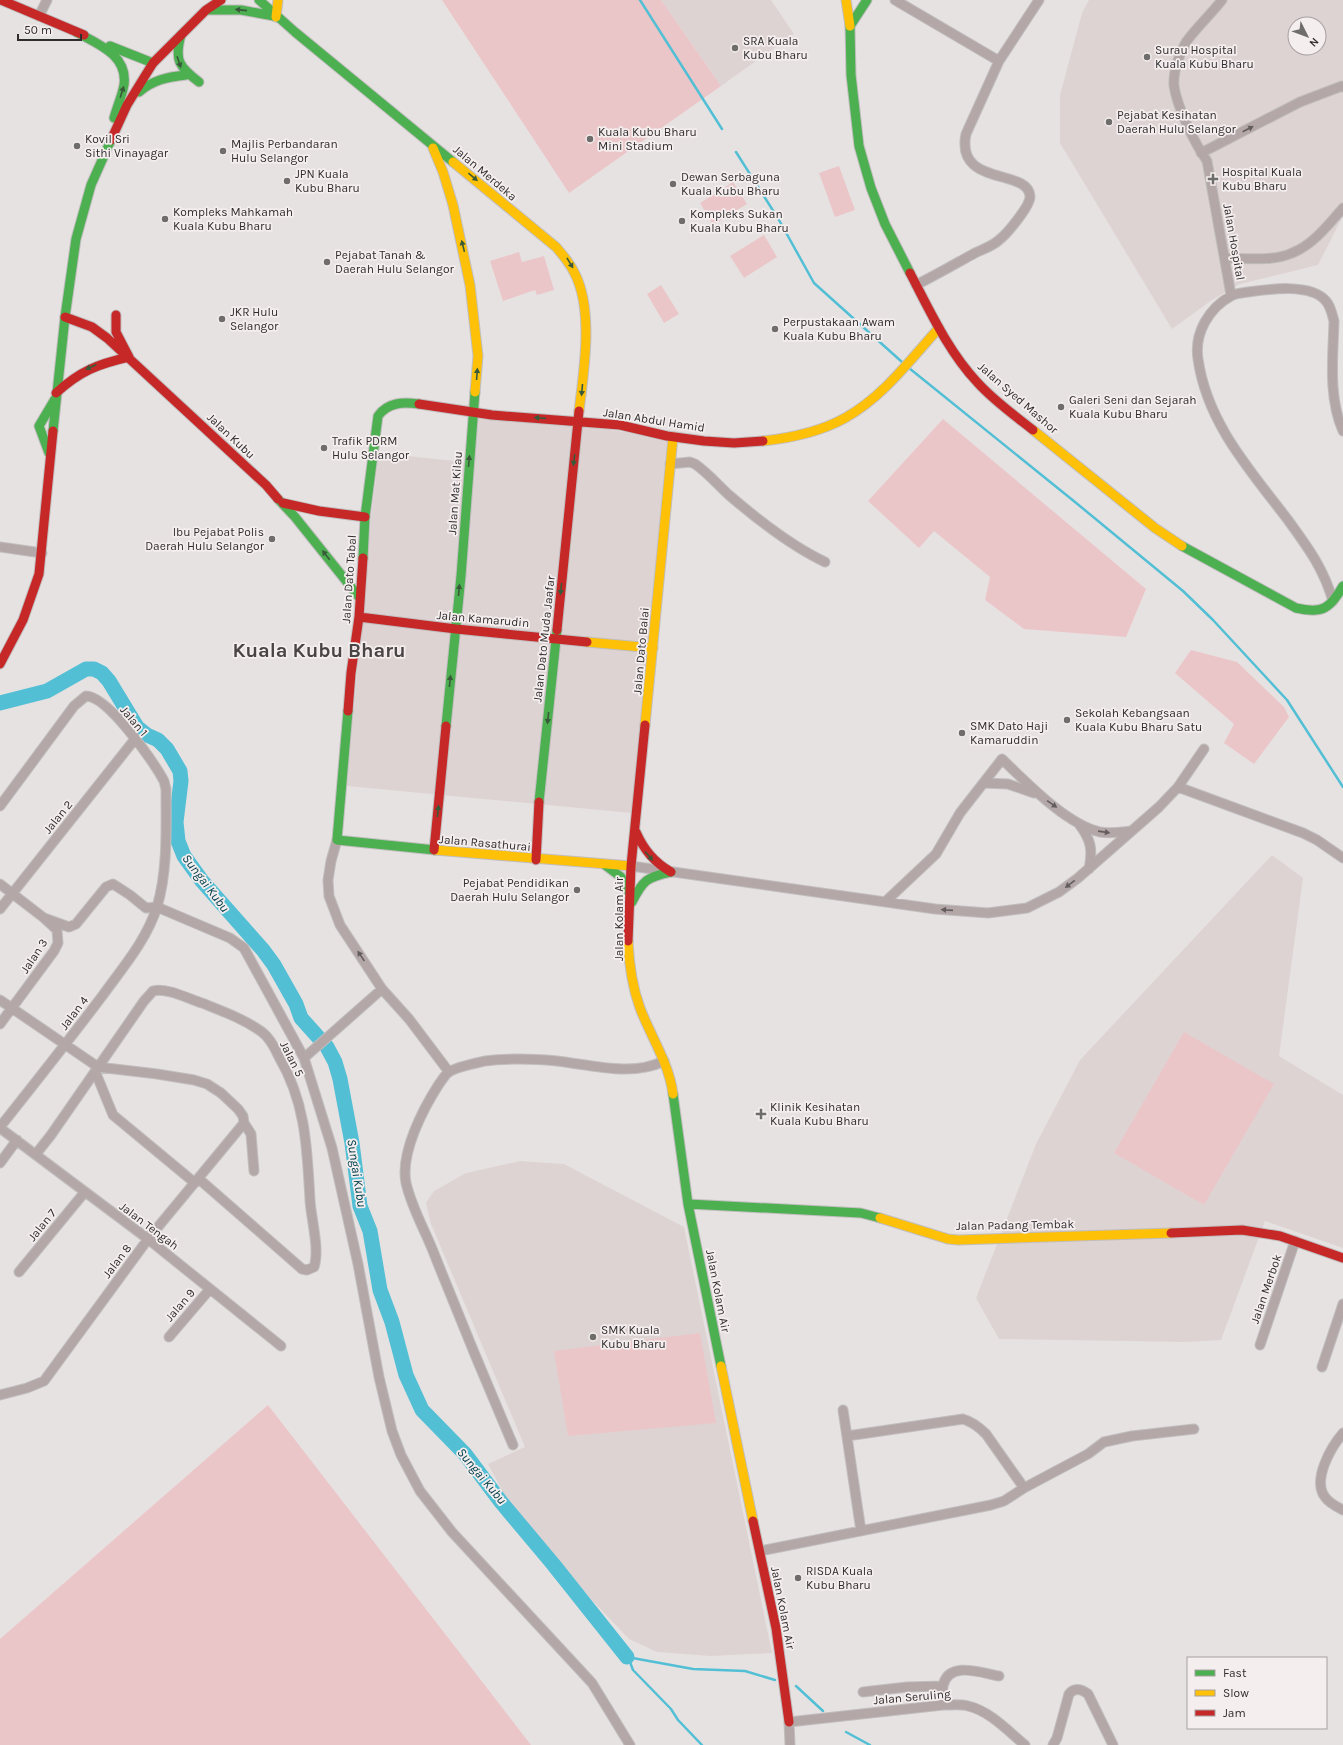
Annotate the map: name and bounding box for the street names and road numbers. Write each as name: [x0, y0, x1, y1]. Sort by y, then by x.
street label: Jalan Merdeka: [450, 142, 520, 204]
street label: Jalan Hospital: [1220, 203, 1248, 281]
street label: Jalan Syed Mashor: [975, 359, 1061, 437]
street label: Jalan Abdul Hamid: [602, 405, 706, 435]
street label: Jalan Kubu: [204, 410, 258, 462]
street label: Jalan Mat Kilau: [445, 451, 465, 535]
street label: Jalan Dato Tabal: [339, 534, 359, 624]
street label: Jalan Dato Muda Jaafar: [530, 574, 558, 703]
street label: Jalan Dato Balai: [630, 607, 652, 695]
street label: Jalan Kamarudin: [436, 608, 530, 630]
street label: Jalan 1: [117, 703, 151, 739]
street label: Jalan 2: [40, 798, 76, 836]
street label: Jalan Rasathurai: [439, 832, 531, 854]
street label: Jalan Kolam Air: [612, 876, 626, 961]
street label: Jalan 3: [18, 936, 50, 976]
street label: Jalan 4: [57, 993, 91, 1032]
street label: Jalan 5: [277, 1039, 307, 1079]
street label: Jalan Tengah: [117, 1199, 181, 1253]
street label: Jalan 7: [25, 1206, 59, 1244]
street label: Jalan Padang Tembak: [956, 1217, 1075, 1233]
street label: Jalan 8: [100, 1241, 134, 1281]
street label: Jalan Kolam Air: [703, 1248, 733, 1334]
street label: Jalan Merbok: [1248, 1252, 1285, 1326]
street label: Jalan 9: [162, 1286, 198, 1324]
street label: Jalan Kolam Air: [768, 1565, 798, 1651]
street label: Jalan Seruling: [873, 1687, 951, 1707]

